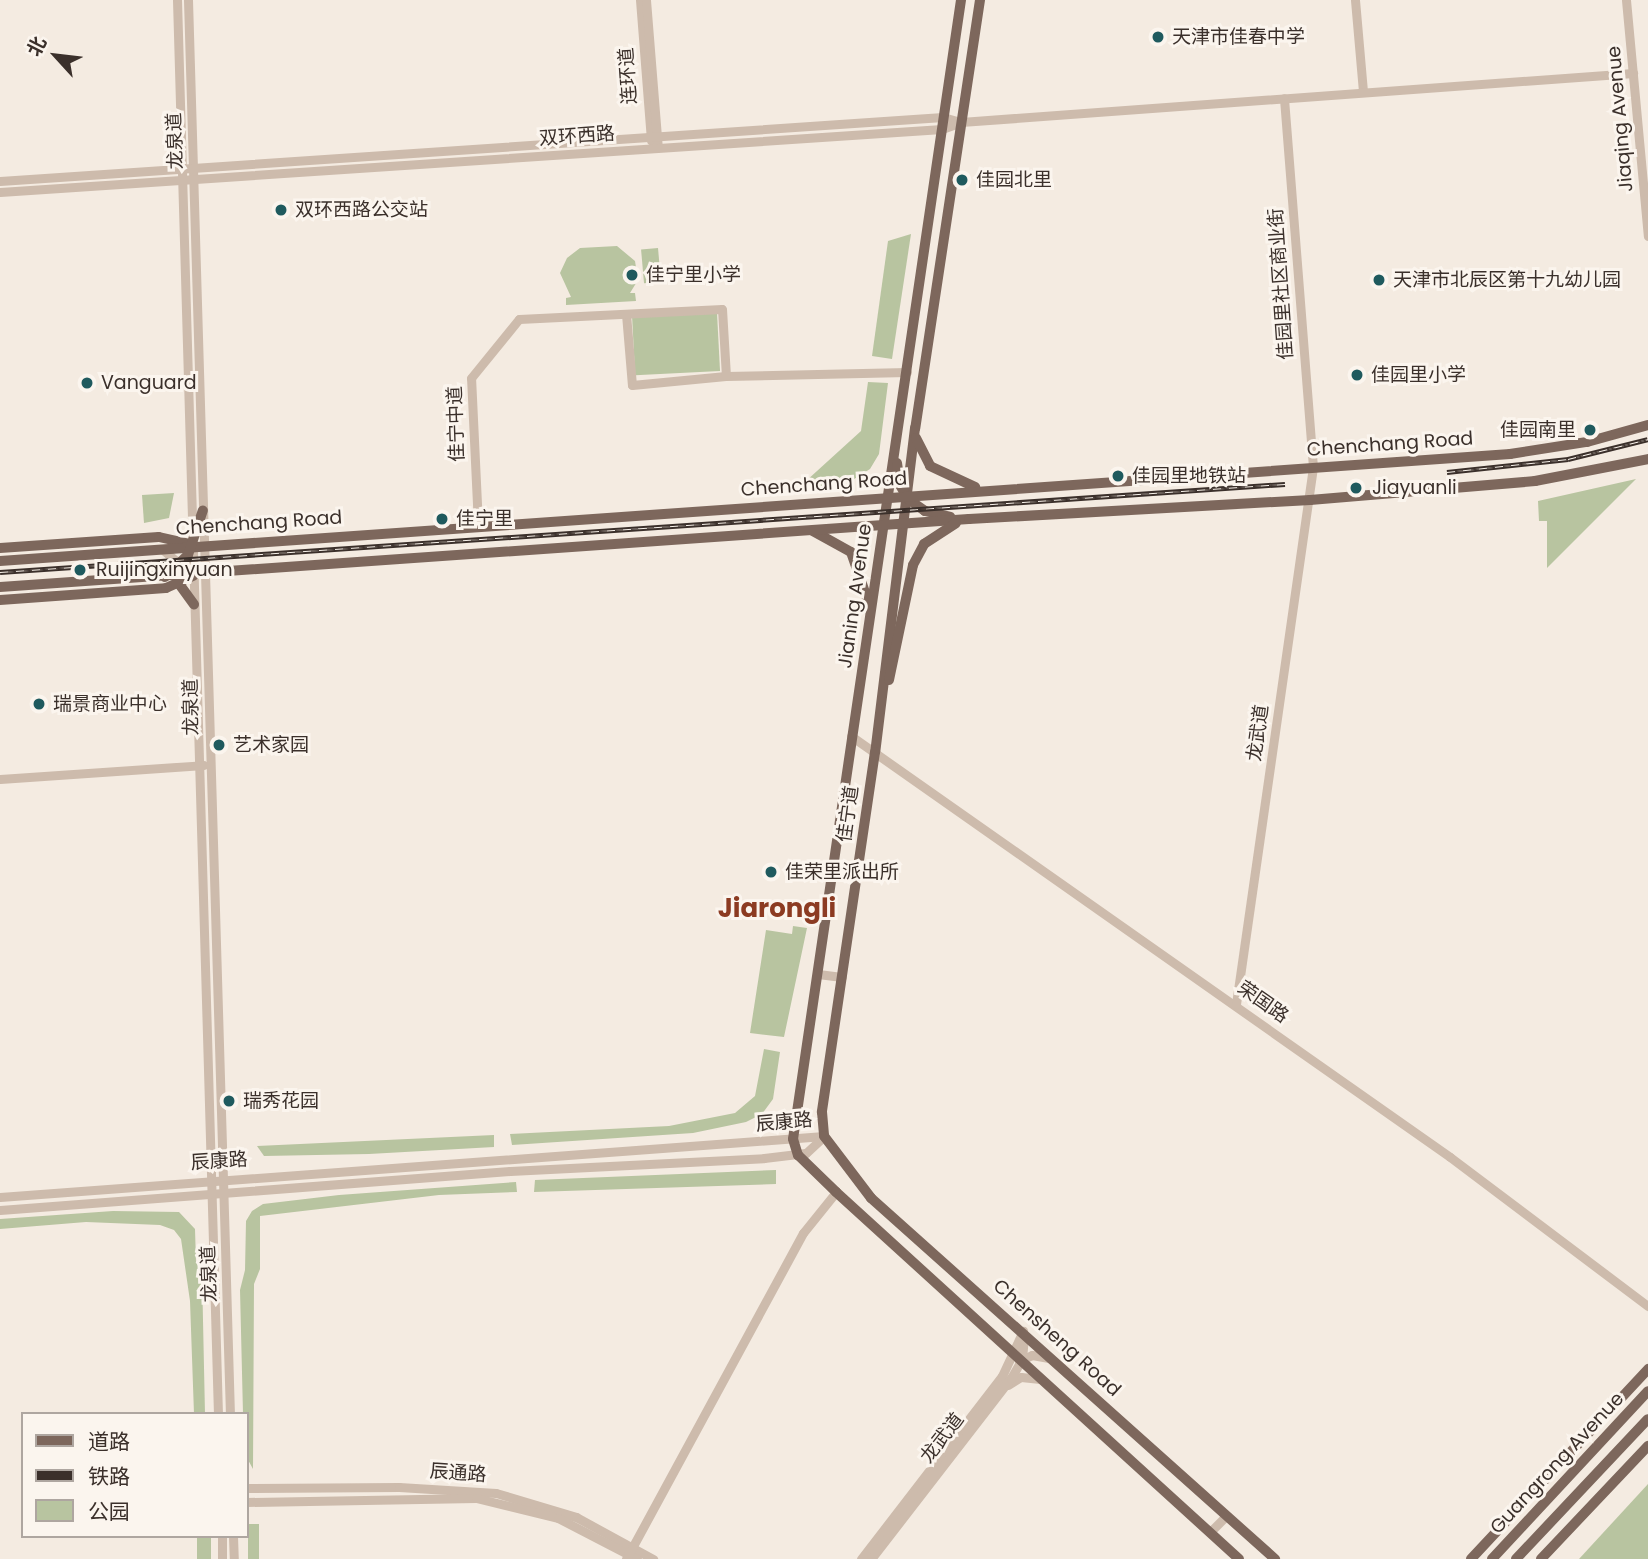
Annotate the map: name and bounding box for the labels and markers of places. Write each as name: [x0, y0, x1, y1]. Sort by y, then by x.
place label: 天津市佳春中学: [1172, 26, 1305, 48]
marker: 天津市佳春中学: [1150, 29, 1166, 45]
place label: 佳园北里: [976, 169, 1052, 191]
marker: 佳园北里: [954, 172, 970, 188]
place label: 双环西路公交站: [295, 199, 428, 221]
marker: 双环西路公交站: [273, 202, 289, 218]
place label: 佳宁里小学: [646, 264, 741, 286]
marker: 佳宁里小学: [624, 267, 640, 283]
place label: 天津市北辰区第十九幼儿园: [1393, 269, 1621, 291]
marker: 天津市北辰区第十九幼儿园: [1371, 272, 1387, 288]
place label: 佳园里小学: [1371, 364, 1466, 386]
marker: 佳园里小学: [1349, 367, 1365, 383]
place label: Vanguard: [101, 372, 197, 394]
marker: Vanguard: [79, 375, 95, 391]
place label: 佳园南里: [1500, 419, 1576, 441]
marker: 佳园南里: [1582, 422, 1598, 438]
place label: 佳园里地铁站: [1132, 465, 1246, 487]
marker: 佳园里地铁站: [1110, 468, 1126, 484]
place label: Jiayuanli: [1372, 477, 1457, 499]
marker: Jiayuanli: [1346, 478, 1366, 498]
place label: 佳宁里: [456, 508, 513, 530]
marker: 佳宁里: [434, 511, 450, 527]
place label: Ruijingxinyuan: [96, 559, 233, 581]
marker: Ruijingxinyuan: [70, 560, 90, 580]
place label: 瑞景商业中心: [53, 693, 167, 715]
marker: 瑞景商业中心: [31, 696, 47, 712]
place label: 艺术家园: [233, 734, 309, 756]
marker: 艺术家园: [211, 737, 227, 753]
place label: 佳荣里派出所: [785, 861, 899, 883]
marker: 佳荣里派出所: [763, 864, 779, 880]
place label: 瑞秀花园: [243, 1090, 319, 1112]
marker: 瑞秀花园: [221, 1093, 237, 1109]

